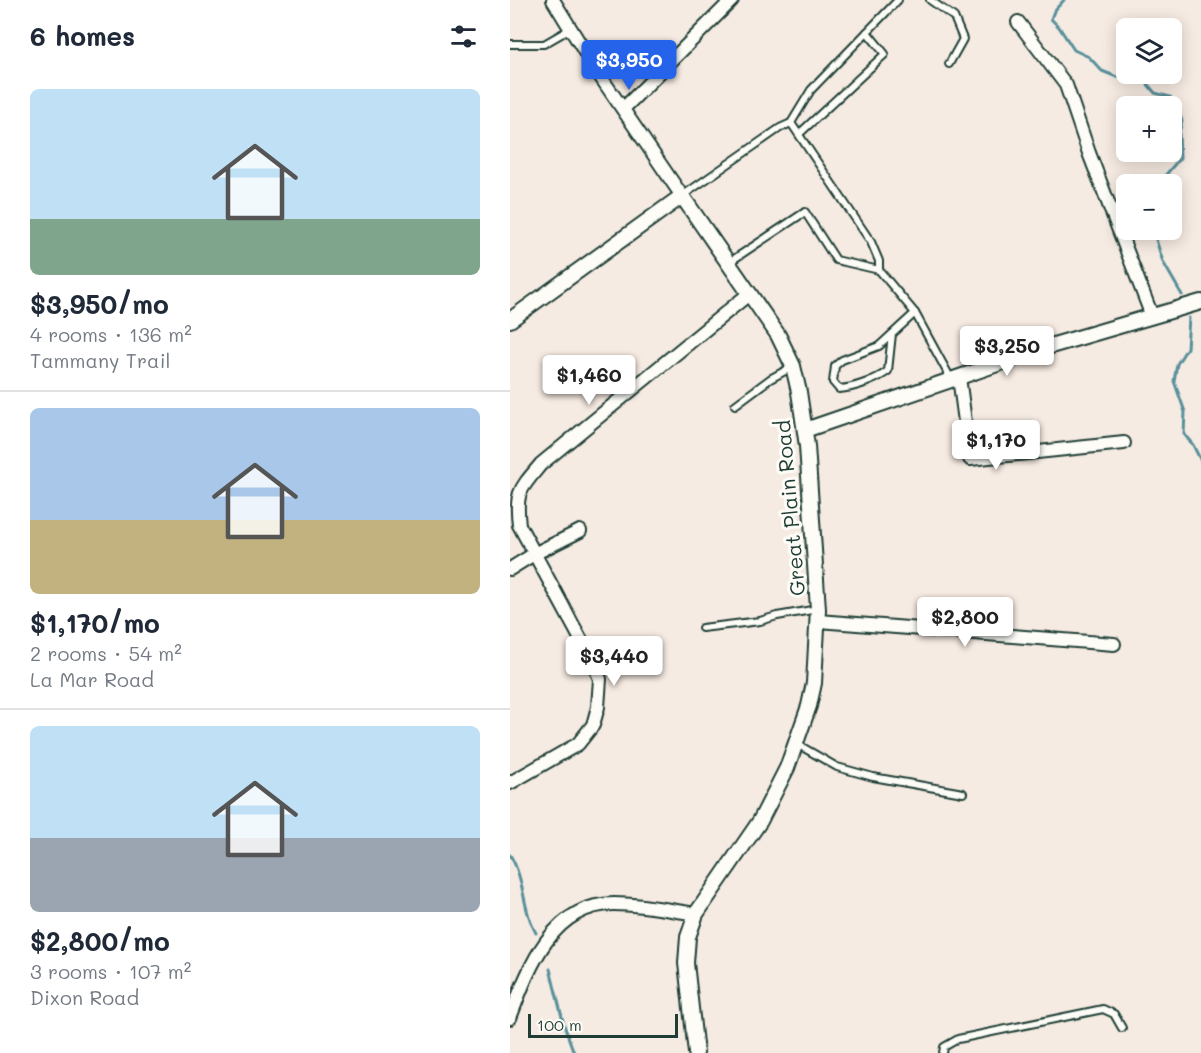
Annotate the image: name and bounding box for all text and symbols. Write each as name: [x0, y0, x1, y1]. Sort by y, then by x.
map controls: [1116, 18, 1182, 240]
button: layers: [1116, 18, 1182, 84]
text: 6 homes: [30, 19, 135, 53]
icon: filters: [447, 20, 480, 53]
pin: $3,950: [580, 40, 678, 91]
text: $3,950: [595, 46, 663, 72]
button: +: [1116, 96, 1182, 162]
icon: home: [201, 128, 309, 236]
button: −: [1116, 174, 1182, 240]
text: $3,950/mo: [30, 287, 169, 321]
text: 4 rooms · 136 m²: [30, 321, 192, 347]
pin: $3,250: [958, 326, 1056, 377]
text: $3,250: [974, 332, 1040, 358]
text: Tammany Trail: [30, 347, 171, 373]
pin: $1,460: [540, 355, 638, 406]
text: $1,460: [557, 361, 622, 387]
street label: Great Plain Road: [768, 419, 810, 597]
pin: $1,170: [947, 420, 1045, 471]
text: $1,170: [966, 426, 1026, 452]
icon: home: [201, 447, 309, 555]
pin: $2,800: [916, 597, 1014, 648]
text: $2,800: [931, 603, 999, 629]
text: $1,170/mo: [30, 606, 160, 640]
pin: $3,440: [565, 636, 663, 687]
text: 2 rooms · 54 m²: [30, 640, 182, 666]
text: $3,440: [580, 642, 648, 668]
text: La Mar Road: [30, 666, 154, 692]
icon: home: [201, 765, 309, 873]
text: $2,800/mo: [30, 924, 170, 958]
text: 3 rooms · 107 m²: [30, 958, 191, 984]
text: Dixon Road: [30, 984, 139, 1010]
scale bar: [528, 1011, 678, 1038]
text: 100 m: [537, 1014, 582, 1035]

